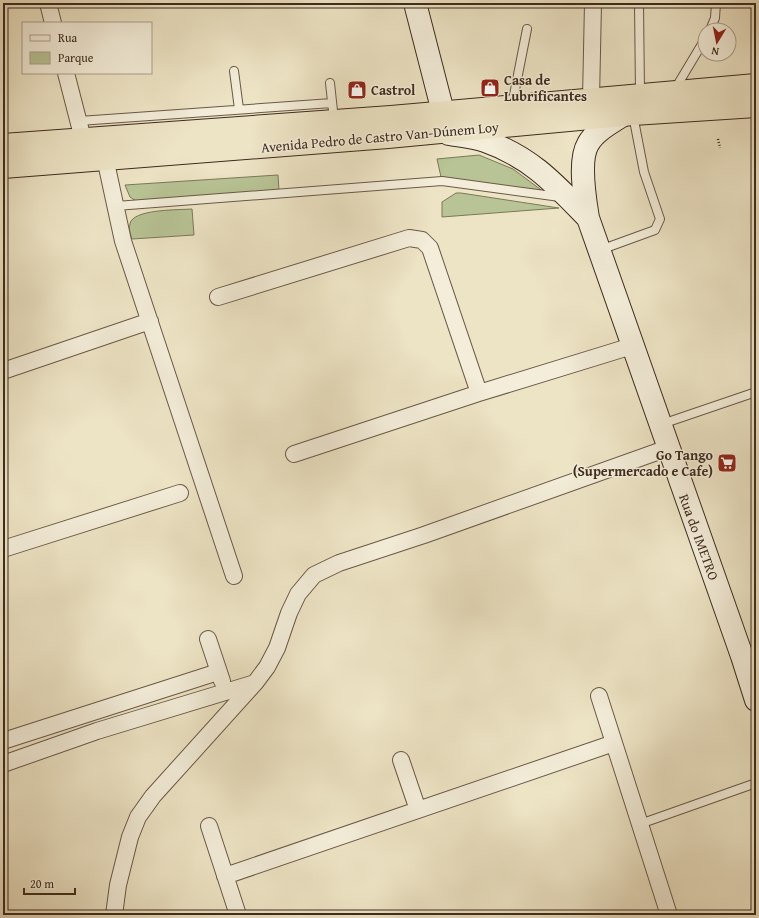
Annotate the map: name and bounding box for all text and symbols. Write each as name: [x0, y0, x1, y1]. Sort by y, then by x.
legend: [22, 22, 152, 74]
north arrow: [697, 22, 737, 62]
text: Rua: [58, 29, 77, 46]
text: N: [710, 43, 720, 60]
text: Parque: [58, 49, 94, 66]
place label: Casa de Lubrificantes: [504, 70, 587, 106]
shop icon: Casa de Lubrificantes: [479, 77, 501, 99]
shop icon: Castrol: [346, 79, 368, 101]
place label: Castrol: [371, 80, 416, 100]
street label: Avenida Pedro de Castro Van-Dúnem Loy: [260, 117, 500, 157]
place label: Go Tango (Supermercado e Cafe): [573, 445, 714, 481]
supermarket icon: Go Tango (Supermercado e Cafe): [716, 452, 738, 474]
street label: Rua do IMETRO: [674, 491, 724, 583]
scale bar: [24, 870, 75, 896]
text: 20 m: [30, 875, 54, 892]

